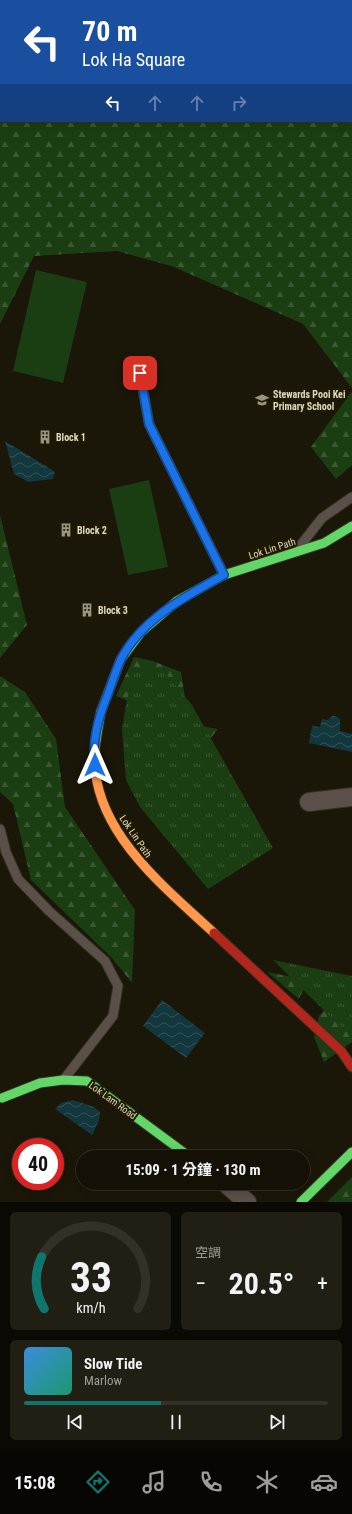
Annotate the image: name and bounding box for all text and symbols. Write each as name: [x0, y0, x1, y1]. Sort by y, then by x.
text: 70 m: [82, 15, 138, 48]
icon: left: [16, 16, 68, 68]
text: Lok Ha Square: [82, 49, 185, 70]
icon: left: [102, 92, 124, 114]
icon: ahead: [144, 92, 166, 114]
icon: ahead: [186, 92, 208, 114]
icon: right: [228, 92, 250, 114]
pin: [123, 356, 157, 390]
icon: arrive: [129, 362, 151, 384]
place label: Stewards Pooi Kei Primary School: [273, 389, 345, 412]
school or university icon: Stewards Pooi Kei Primary School: [254, 392, 270, 408]
building icon: Block 1: [37, 429, 53, 445]
place label: Block 1: [56, 432, 86, 443]
building icon: Block 2: [58, 522, 74, 538]
place label: Block 2: [77, 525, 107, 536]
street label: Lok Lin Path: [247, 536, 297, 561]
building icon: Block 3: [79, 602, 95, 618]
place label: Block 3: [98, 605, 128, 616]
position arrow: [74, 744, 116, 786]
street label: Lok Lin Path: [117, 813, 154, 860]
street label: Lok Lam Road: [87, 1079, 139, 1121]
speed limit sign: 40: [12, 1138, 64, 1190]
text: 15:09 · 1 分鐘 · 130 m: [125, 1161, 261, 1179]
text: 空調: [195, 1245, 221, 1260]
text: 33: [69, 1253, 112, 1302]
text: 20.5°: [229, 1266, 294, 1301]
text: −: [195, 1271, 206, 1296]
text: +: [317, 1271, 328, 1296]
text: km/h: [76, 1300, 105, 1316]
text: Slow Tide: [84, 1355, 142, 1373]
text: Marlow: [84, 1373, 122, 1388]
icon: previous: [64, 1411, 86, 1433]
icon: pause: [165, 1411, 187, 1433]
icon: next: [266, 1411, 288, 1433]
icon: directions: [84, 1468, 112, 1496]
icon: music: [140, 1468, 168, 1496]
icon: phone: [197, 1468, 225, 1496]
icon: climate: [253, 1468, 281, 1496]
icon: car: [310, 1468, 338, 1496]
text: 15:08: [14, 1472, 56, 1493]

